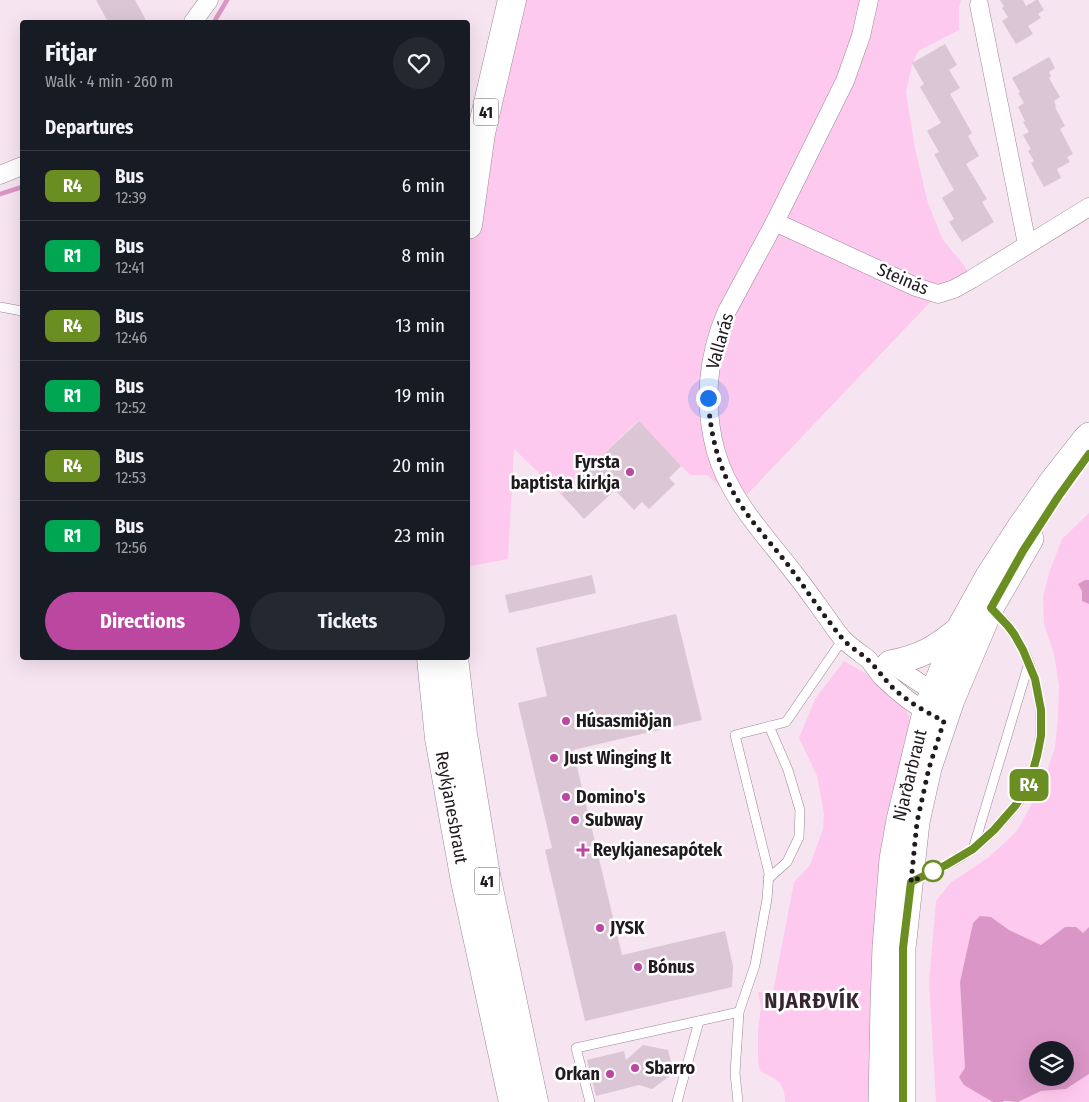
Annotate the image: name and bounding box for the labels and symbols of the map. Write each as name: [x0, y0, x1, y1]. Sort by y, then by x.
road number: 41: [474, 98, 498, 125]
street label: Steinás: [874, 258, 932, 300]
street label: Vallarás: [702, 310, 739, 372]
your location: [696, 386, 721, 411]
place label: Fyrsta baptista kirkja: [511, 451, 620, 494]
marker: Fyrsta baptista kirkja: [624, 466, 636, 478]
place label: Húsasmiðjan: [576, 710, 672, 732]
marker: Húsasmiðjan: [560, 715, 572, 727]
street label: Njarðarbraut: [888, 727, 931, 823]
place label: Just Winging It: [563, 747, 672, 769]
street label: Reykjanesbraut: [431, 750, 473, 865]
marker: Just Winging It: [548, 752, 560, 764]
line badge: R4: [1006, 769, 1052, 801]
place label: Domino's: [576, 786, 645, 808]
marker: Domino's: [560, 791, 572, 803]
place label: Subway: [585, 809, 643, 831]
marker: Subway: [569, 814, 581, 826]
place label: Reykjanesapótek: [593, 839, 723, 861]
marker: Reykjanesapótek: [577, 844, 589, 856]
unlabelled marker: [922, 860, 944, 882]
road number: 41: [474, 868, 500, 894]
place label: JYSK: [609, 917, 645, 939]
marker: JYSK: [594, 922, 606, 934]
place label: Bónus: [648, 956, 694, 978]
marker: Bónus: [632, 961, 644, 973]
district label: NJARÐVÍK: [764, 987, 860, 1014]
place label: Sbarro: [645, 1057, 696, 1079]
marker: Sbarro: [629, 1062, 641, 1074]
place label: Orkan: [555, 1063, 600, 1085]
marker: Orkan: [604, 1068, 616, 1080]

